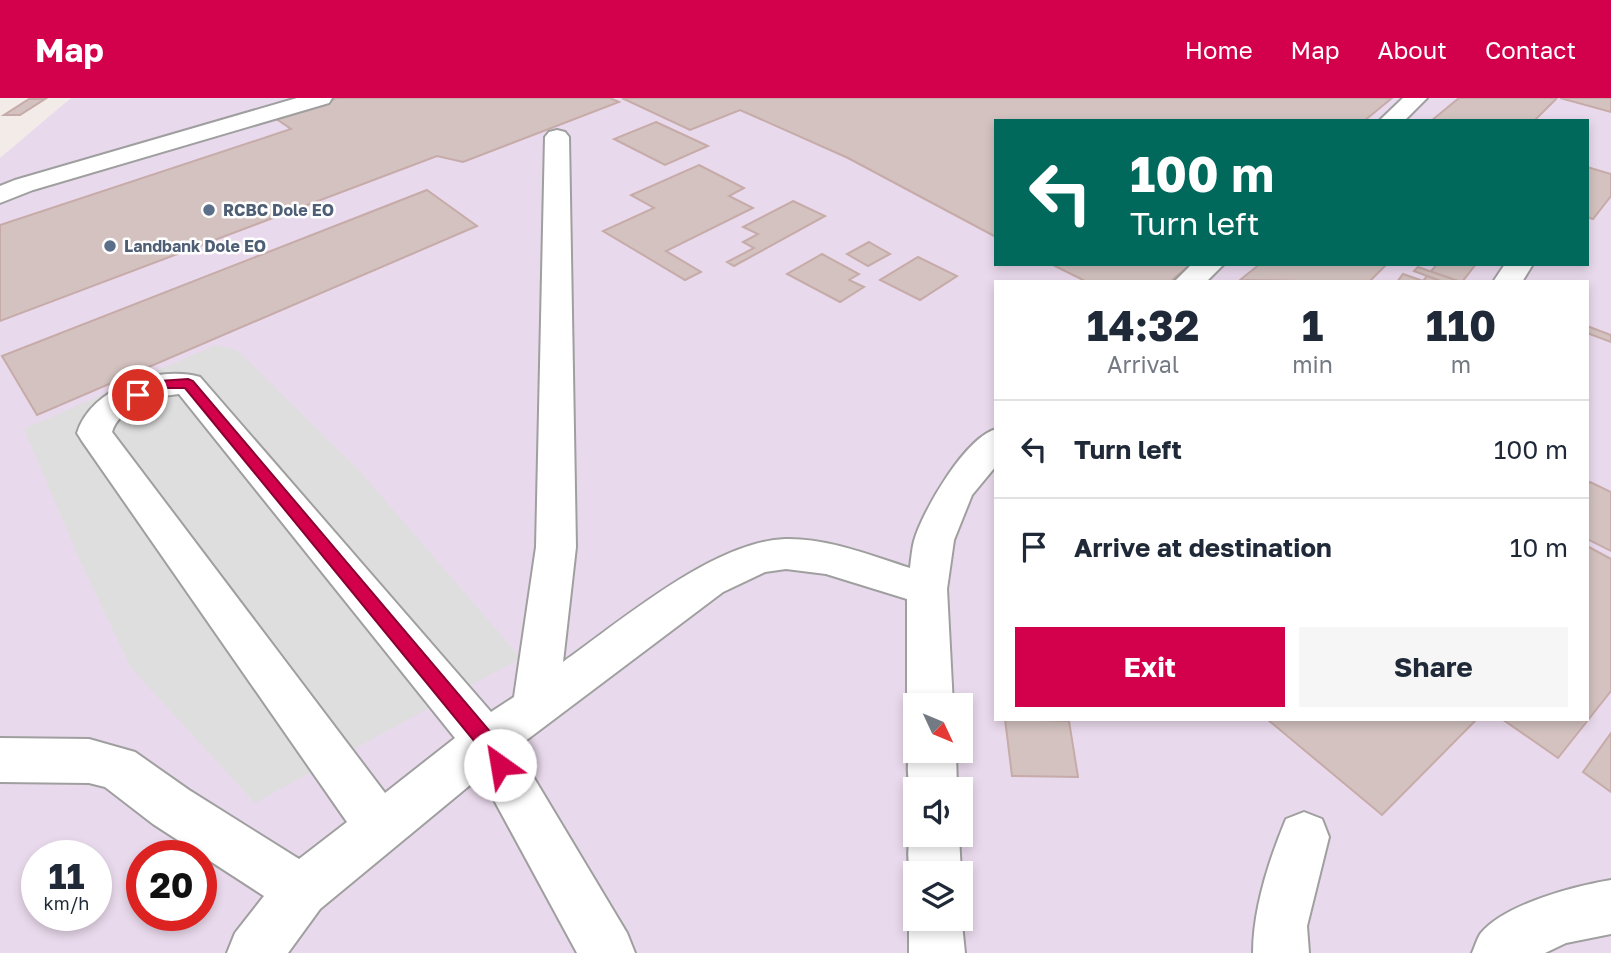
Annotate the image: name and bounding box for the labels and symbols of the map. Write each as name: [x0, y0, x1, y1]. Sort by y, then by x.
place label: RCBC Dole EO: [223, 200, 334, 220]
marker: RCBC Dole EO: [201, 202, 217, 218]
place label: Landbank Dole EO: [124, 236, 266, 256]
marker: Landbank Dole EO: [102, 238, 118, 254]
pin: [108, 365, 168, 425]
north arrow: [903, 693, 973, 763]
position arrow: [463, 728, 537, 802]
speed limit sign: 20: [126, 840, 217, 931]

